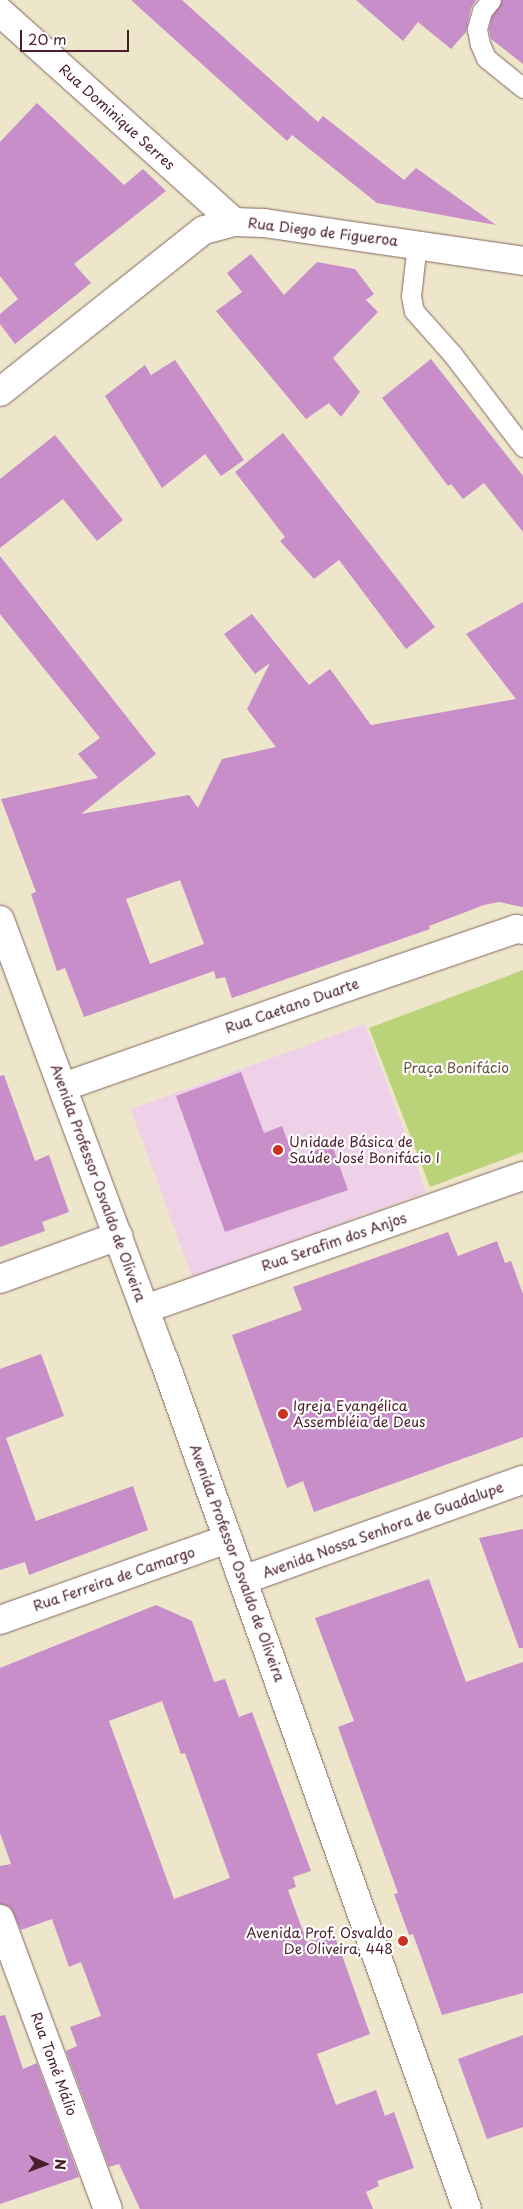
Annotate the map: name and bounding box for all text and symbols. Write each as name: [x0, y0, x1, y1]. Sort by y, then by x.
scale bar: [22, 20, 131, 52]
text: 20 m: [28, 27, 67, 50]
street label: Rua Dominique Serres: [56, 61, 178, 173]
street label: Rua Diego de Figueroa: [246, 214, 400, 250]
street label: Rua Caetano Duarte: [223, 975, 361, 1037]
park label: Praça Bonifácio: [403, 1060, 509, 1076]
street label: Avenida Professor Osvaldo de Oliveira: [47, 1061, 149, 1305]
place label: Unidade Básica de Saúde José Bonifácio I: [289, 1134, 440, 1166]
marker: Unidade Básica de Saúde José Bonifácio I: [271, 1143, 285, 1157]
street label: Rua Serafim dos Anjos: [258, 1209, 410, 1275]
place label: Igreja Evangélica Assembléia de Deus: [293, 1398, 425, 1430]
marker: Igreja Evangélica Assembléia de Deus: [277, 1408, 289, 1420]
street label: Avenida Professor Osvaldo de Oliveira: [186, 1441, 288, 1685]
street label: Avenida Nossa Senhora de Guadalupe: [260, 1478, 506, 1582]
street label: Rua Ferreira de Camargo: [30, 1543, 198, 1615]
place label: Avenida Prof. Osvaldo De Oliveira, 448: [247, 1925, 393, 1958]
marker: Avenida Prof. Osvaldo De Oliveira, 448: [397, 1935, 409, 1947]
street label: Rua Tomé Málio: [27, 2010, 81, 2118]
north arrow: [20, 2139, 70, 2189]
text: N: [50, 2159, 71, 2170]

